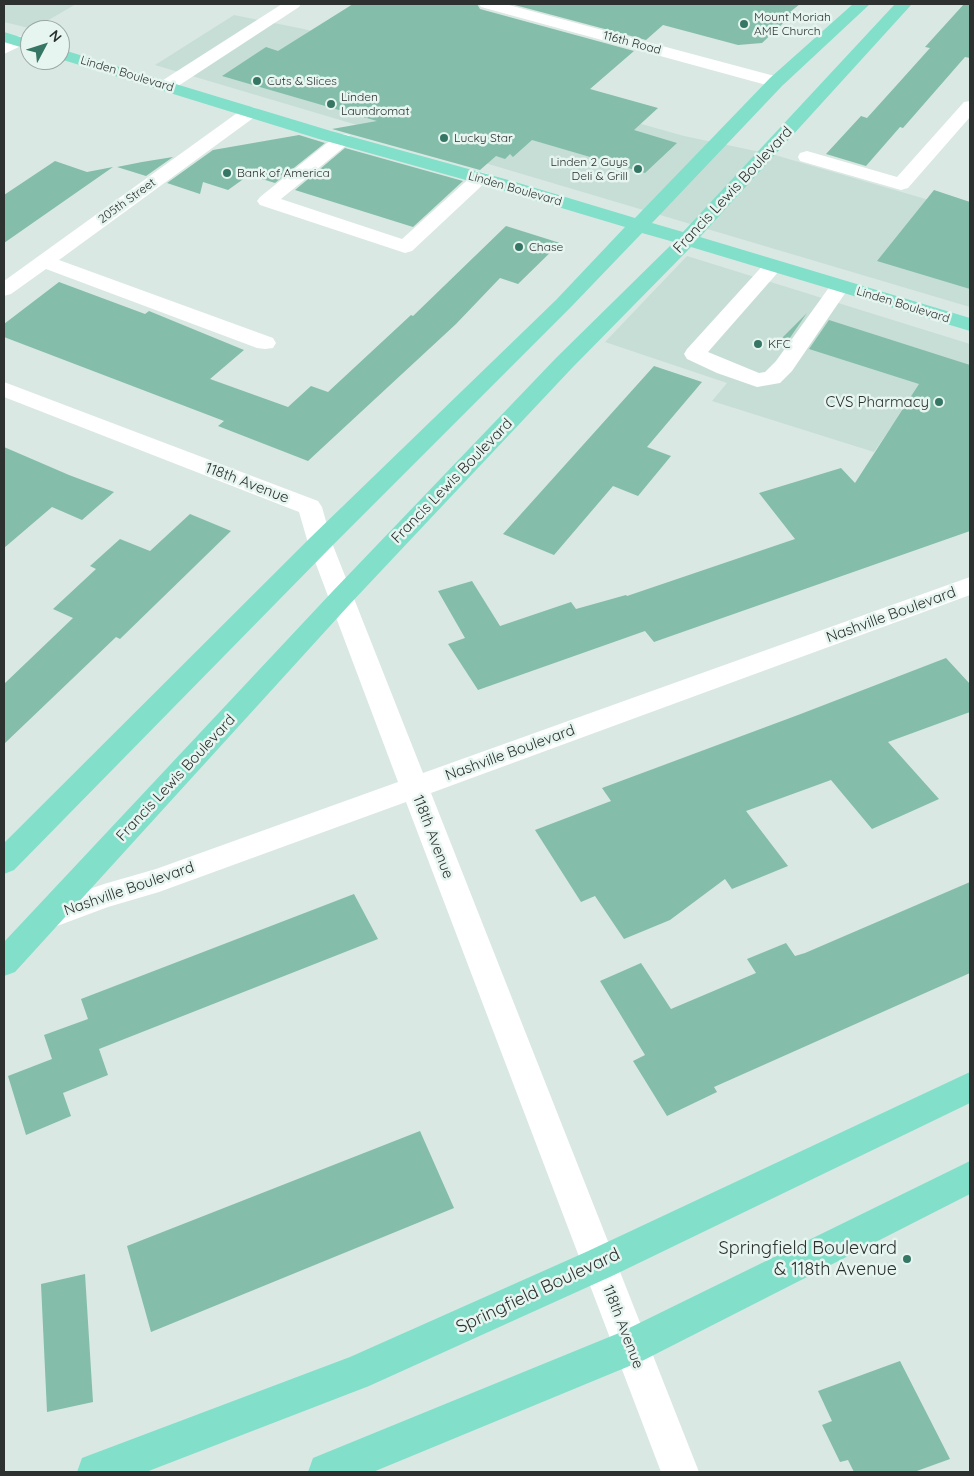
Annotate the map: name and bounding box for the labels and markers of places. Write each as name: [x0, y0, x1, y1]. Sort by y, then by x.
place label: Mount Moriah AME Church: [754, 10, 831, 38]
marker: Mount Moriah AME Church: [738, 18, 750, 30]
place label: Cuts & Slices: [267, 74, 337, 88]
marker: Cuts & Slices: [251, 75, 263, 87]
place label: Linden Laundromat: [341, 90, 409, 118]
marker: Linden Laundromat: [325, 98, 337, 110]
place label: Lucky Star: [454, 131, 513, 145]
marker: Lucky Star: [438, 132, 450, 144]
place label: Linden 2 Guys Deli & Grill: [550, 155, 628, 183]
marker: Linden 2 Guys Deli & Grill: [632, 163, 644, 175]
place label: Bank of America: [237, 166, 330, 180]
marker: Bank of America: [221, 167, 233, 179]
place label: Chase: [529, 240, 563, 254]
marker: Chase: [513, 241, 525, 253]
place label: KFC: [768, 337, 791, 351]
marker: KFC: [752, 338, 764, 350]
place label: CVS Pharmacy: [825, 393, 929, 411]
marker: CVS Pharmacy: [933, 396, 945, 408]
place label: Springfield Boulevard & 118th Avenue: [719, 1238, 897, 1280]
marker: Springfield Boulevard & 118th Avenue: [901, 1253, 913, 1265]

